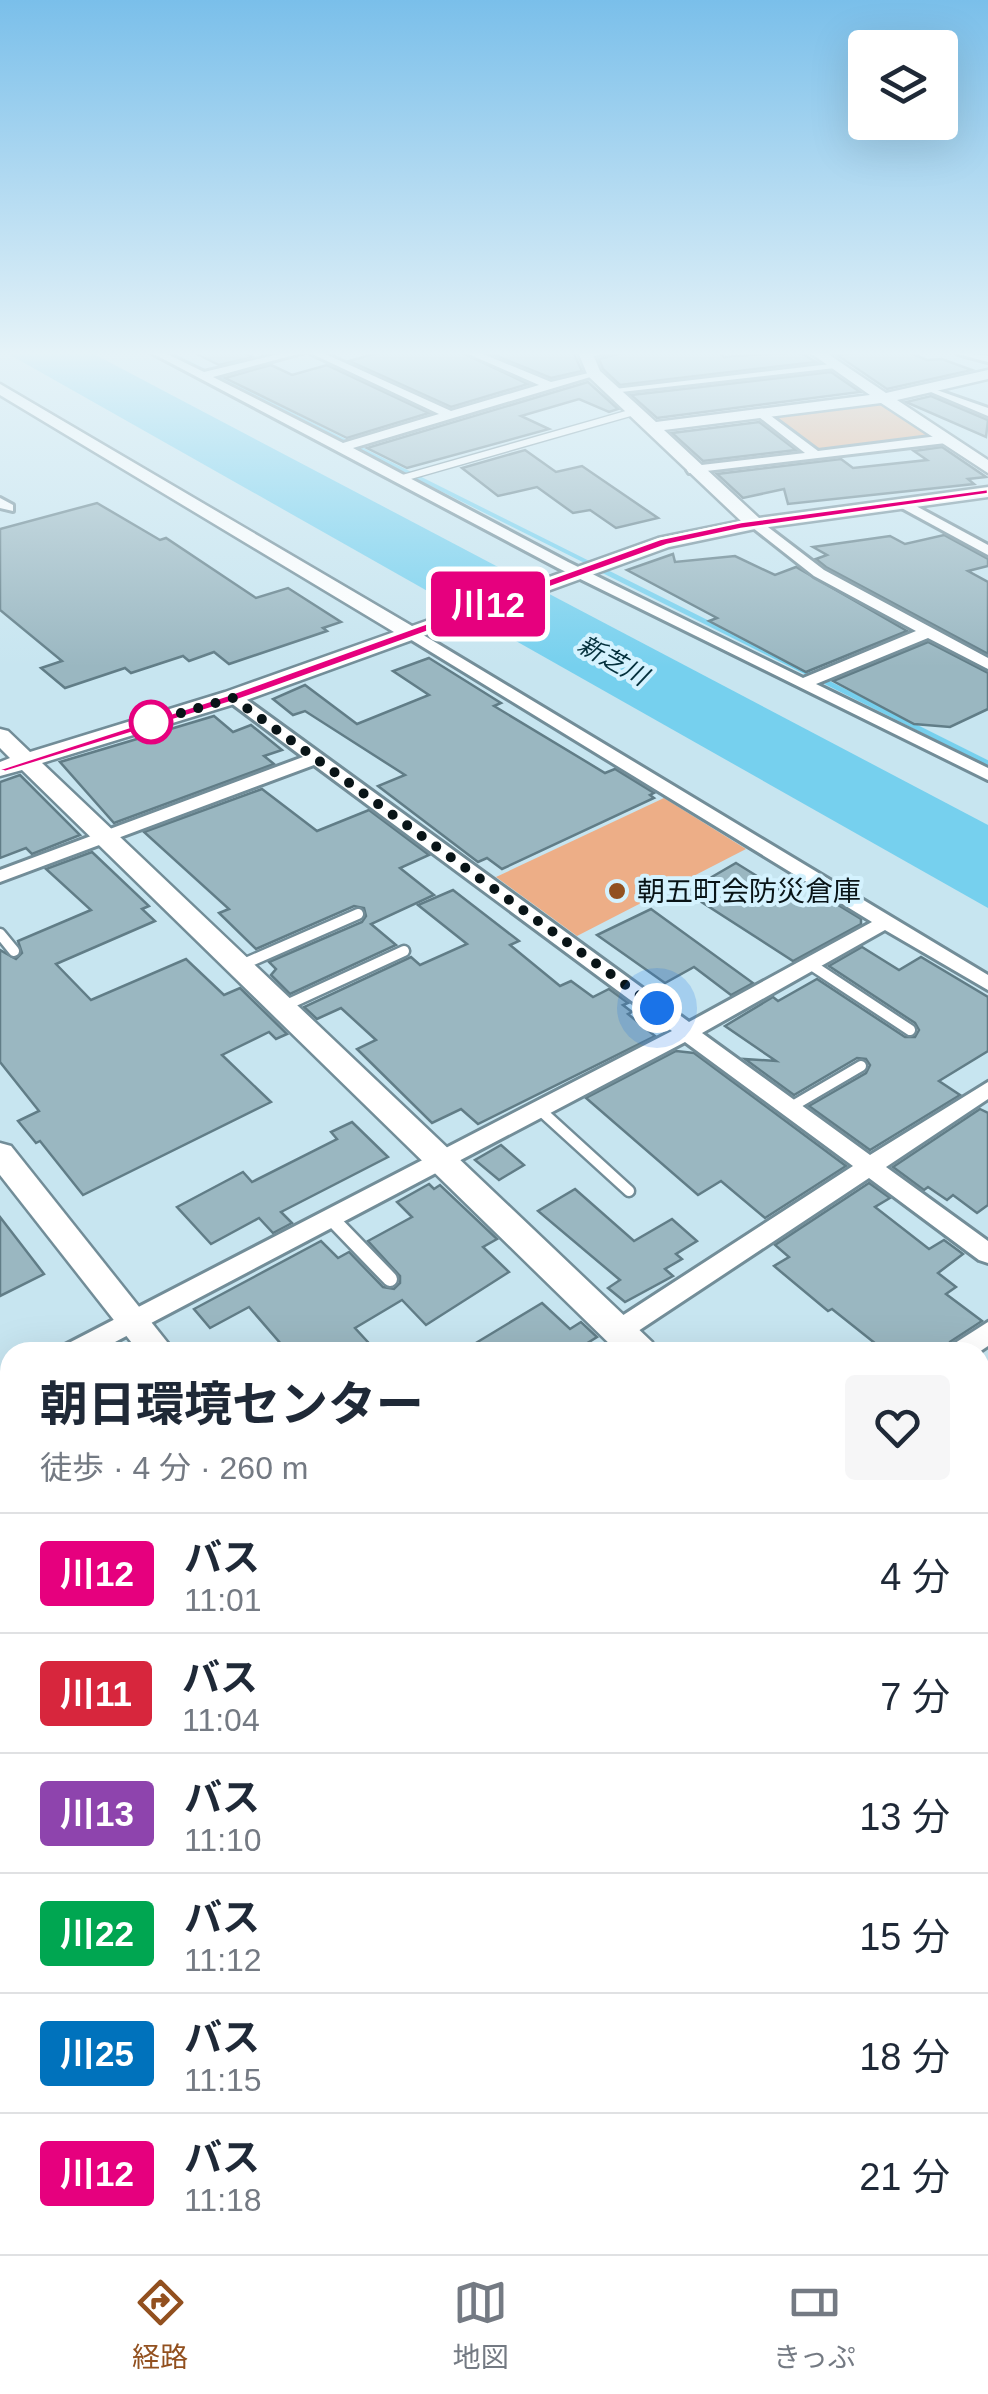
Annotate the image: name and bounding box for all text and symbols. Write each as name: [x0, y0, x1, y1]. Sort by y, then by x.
map controls: [848, 30, 958, 140]
button: layers: [848, 30, 958, 140]
line badge: 川12: [430, 572, 546, 636]
text: 川12: [451, 585, 525, 624]
water label: 新芝川: [573, 630, 655, 692]
unlabelled marker: [130, 701, 172, 743]
place label: 朝五町会防災倉庫: [637, 876, 861, 907]
marker: 朝五町会防災倉庫: [606, 880, 628, 902]
your location: [632, 983, 682, 1033]
button: heart: [845, 1375, 950, 1480]
text: 朝日環境センター: [40, 1378, 424, 1431]
text: 徒歩 · 4 分 · 260 m: [40, 1450, 309, 1486]
text: バス: [184, 1537, 260, 1579]
text: 川12: [60, 1554, 134, 1593]
text: 4 分: [880, 1556, 950, 1598]
text: 11:01: [184, 1582, 262, 1618]
text: バス: [182, 1657, 258, 1699]
text: 川11: [60, 1674, 132, 1713]
text: 7 分: [880, 1676, 950, 1718]
text: 11:04: [182, 1702, 260, 1738]
text: バス: [184, 1777, 260, 1819]
text: 川13: [60, 1794, 134, 1833]
text: 13 分: [859, 1796, 950, 1838]
text: 11:10: [184, 1822, 262, 1858]
text: バス: [184, 1897, 260, 1939]
text: 川22: [60, 1914, 134, 1953]
text: 15 分: [859, 1916, 950, 1958]
text: 11:12: [184, 1942, 262, 1978]
text: バス: [184, 2017, 260, 2059]
text: 川25: [60, 2034, 134, 2073]
text: 18 分: [859, 2036, 950, 2078]
text: 11:15: [184, 2062, 262, 2098]
text: バス: [184, 2137, 260, 2179]
text: 川12: [60, 2154, 134, 2193]
text: 21 分: [859, 2156, 950, 2198]
text: 11:18: [184, 2182, 262, 2218]
tab: 経路: [132, 2275, 188, 2375]
tab: 地図: [453, 2275, 509, 2375]
tab: きっぷ: [773, 2275, 856, 2375]

